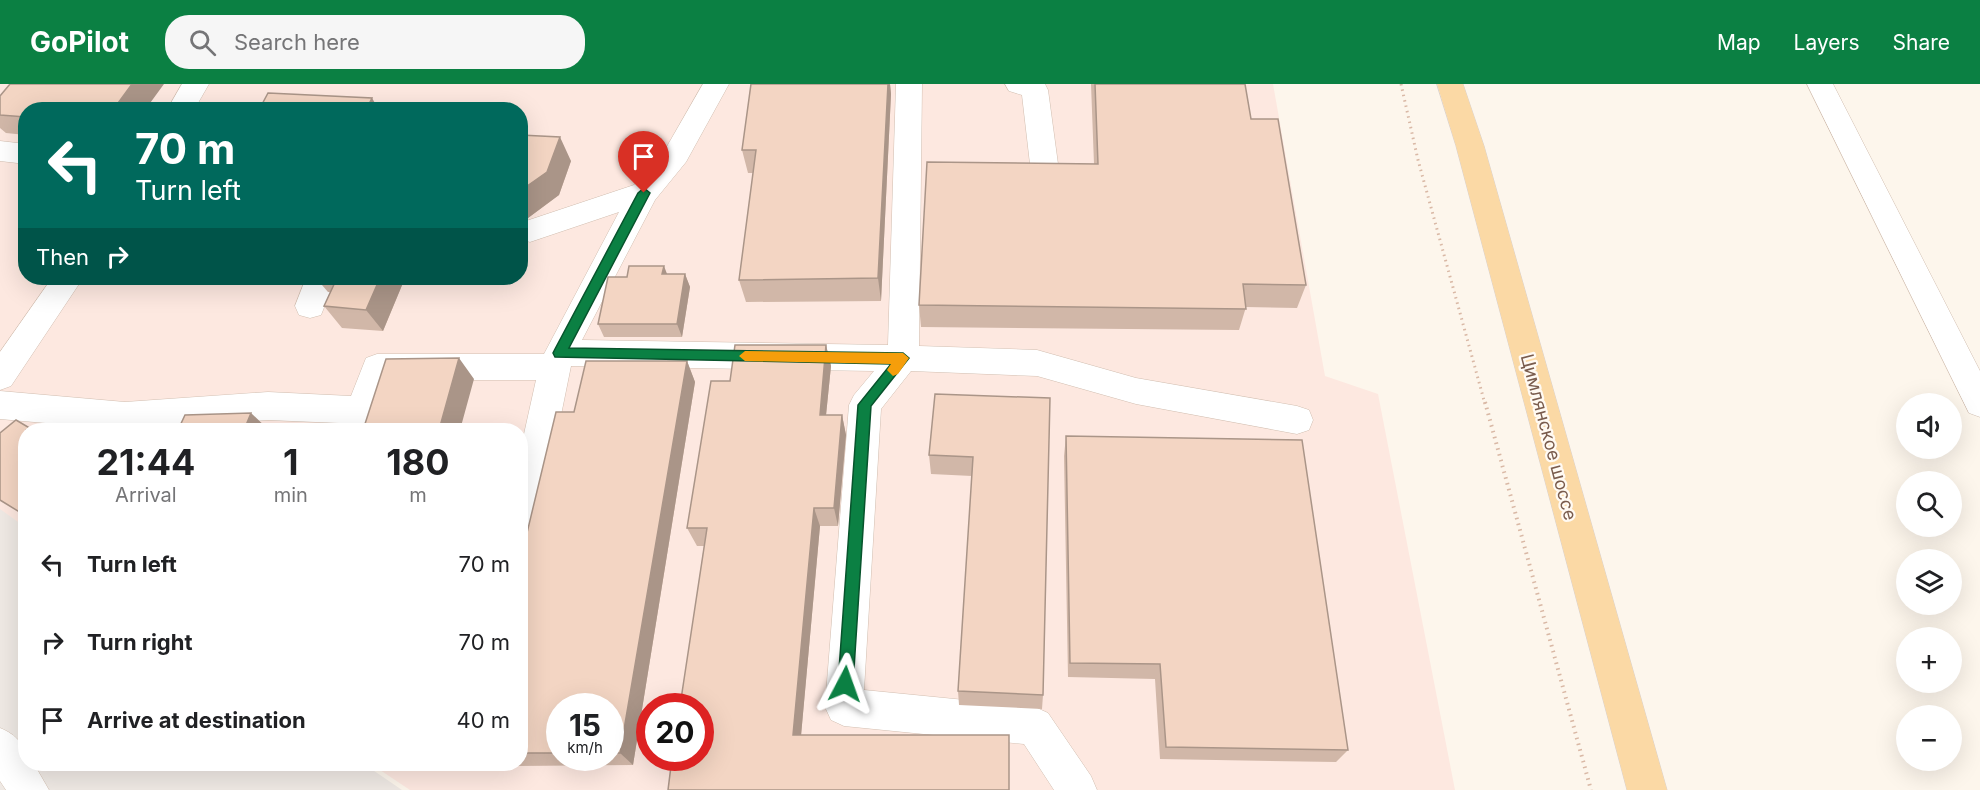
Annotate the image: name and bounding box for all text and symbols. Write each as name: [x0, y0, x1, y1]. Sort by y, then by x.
search box: [165, 15, 585, 69]
text: GoPilot: [30, 25, 129, 59]
icon: search: [186, 26, 219, 59]
text: Search here: [234, 29, 360, 55]
text: Map: [1717, 30, 1761, 55]
text: Layers: [1794, 30, 1860, 55]
text: Share: [1893, 30, 1950, 55]
text: 70 m: [135, 123, 235, 174]
icon: left: [36, 126, 114, 204]
pin: [618, 131, 669, 193]
icon: arrive: [627, 140, 660, 173]
text: Turn left: [135, 174, 241, 207]
icon: right: [101, 240, 134, 273]
text: Then: [36, 244, 89, 270]
street label: Цимлянское шоссе: [1517, 352, 1581, 522]
map controls: [1896, 393, 1962, 771]
button: sound: [1896, 393, 1962, 459]
text: 21:44: [96, 440, 195, 484]
text: 1: [283, 440, 299, 484]
text: 180: [386, 440, 450, 484]
button: search: [1896, 471, 1962, 537]
text: Arrival: [115, 483, 177, 507]
text: min: [274, 483, 308, 507]
text: m: [409, 483, 427, 507]
icon: left: [36, 548, 69, 581]
button: layers: [1896, 549, 1962, 615]
text: Turn left: [87, 551, 177, 577]
text: 70 m: [459, 551, 510, 577]
icon: right: [36, 626, 69, 659]
button: +: [1896, 627, 1962, 693]
text: Turn right: [87, 629, 193, 655]
text: 70 m: [459, 629, 510, 655]
position arrow: [813, 652, 877, 716]
speed limit sign: 20: [636, 693, 714, 771]
icon: arrive: [36, 704, 69, 737]
button: −: [1896, 705, 1962, 771]
text: Arrive at destination: [87, 707, 306, 733]
text: 40 m: [456, 707, 510, 733]
text: 15: [569, 707, 601, 743]
text: km/h: [567, 738, 603, 757]

